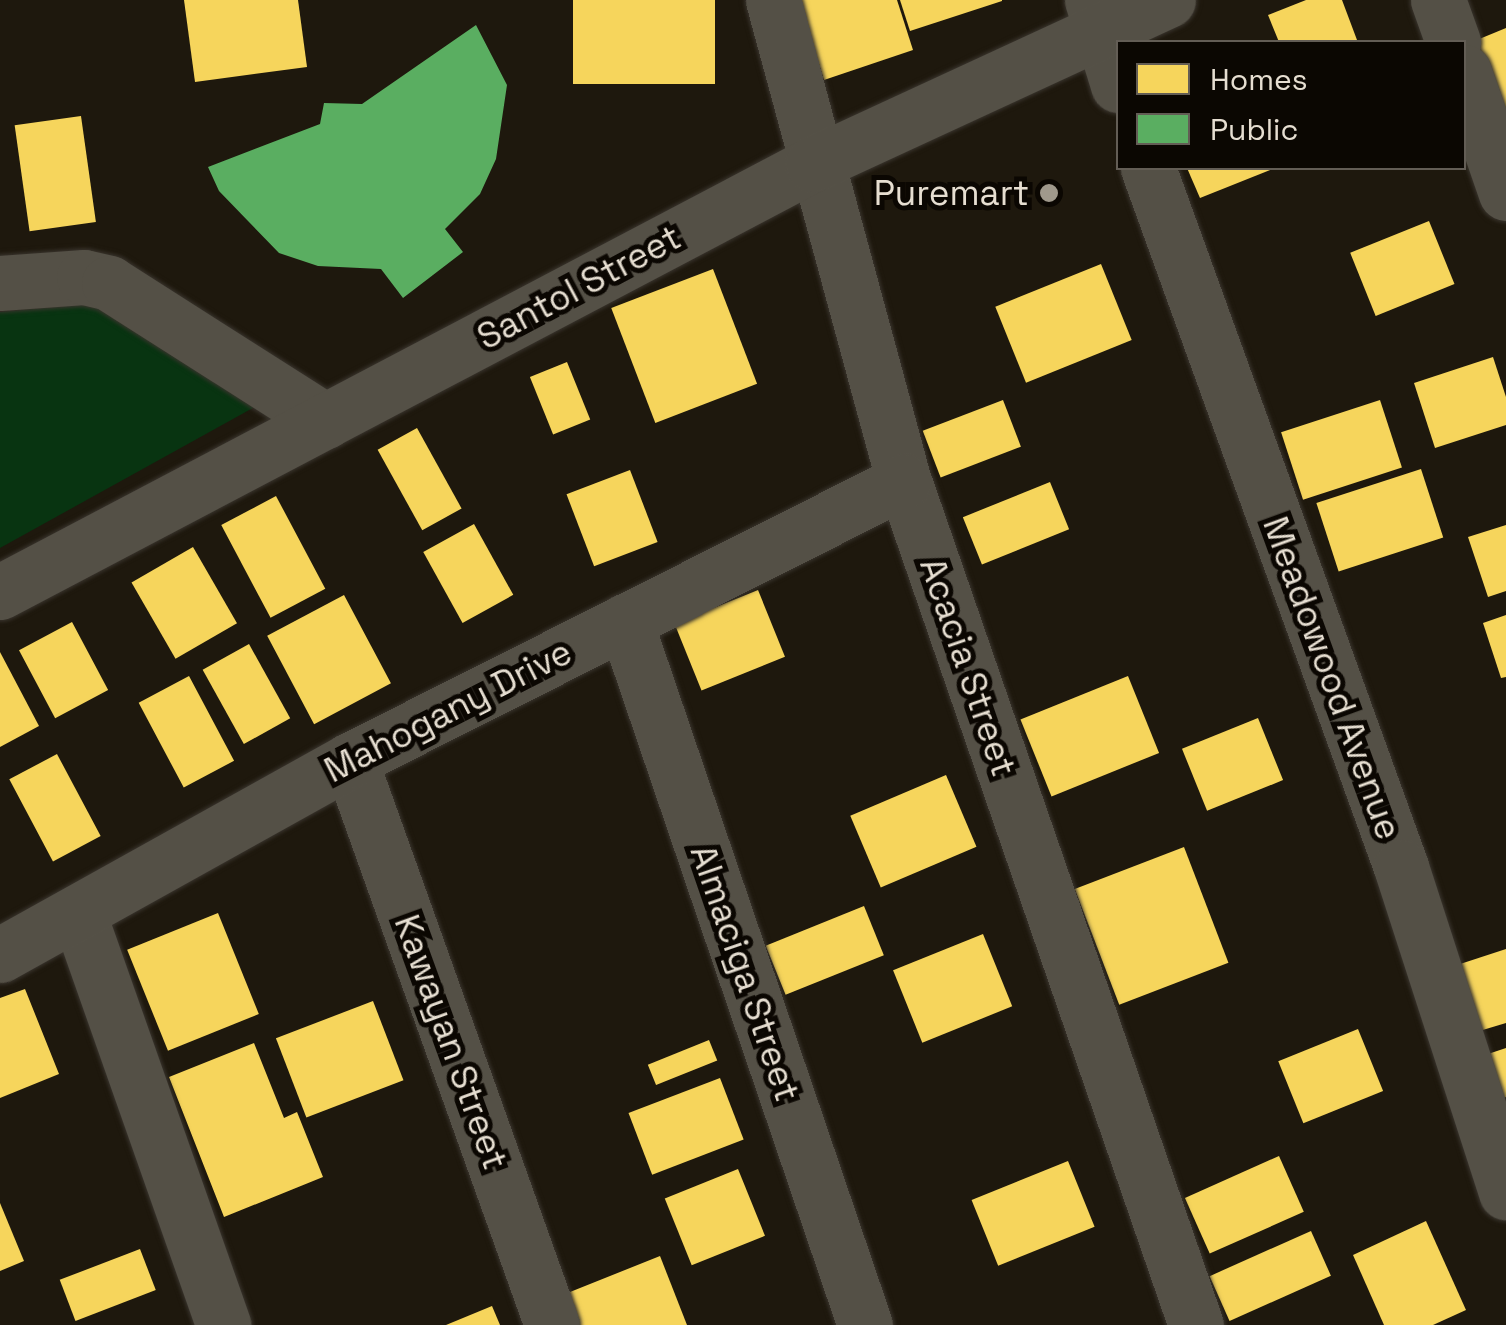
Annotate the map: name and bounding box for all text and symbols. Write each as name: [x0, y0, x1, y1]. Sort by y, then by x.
legend: [1116, 40, 1466, 170]
text: Homes: [1210, 60, 1308, 99]
text: Public: [1210, 110, 1298, 149]
place label: Puremart: [874, 172, 1029, 214]
marker: Puremart: [1038, 182, 1060, 204]
street label: Santol Street: [470, 216, 688, 358]
street label: Meadowood Avenue: [1254, 511, 1410, 845]
street label: Acacia Street: [911, 552, 1025, 782]
street label: Mahogany Drive: [318, 631, 578, 791]
street label: Almaciga Street: [681, 839, 809, 1107]
street label: Kawayan Street: [386, 909, 516, 1175]

